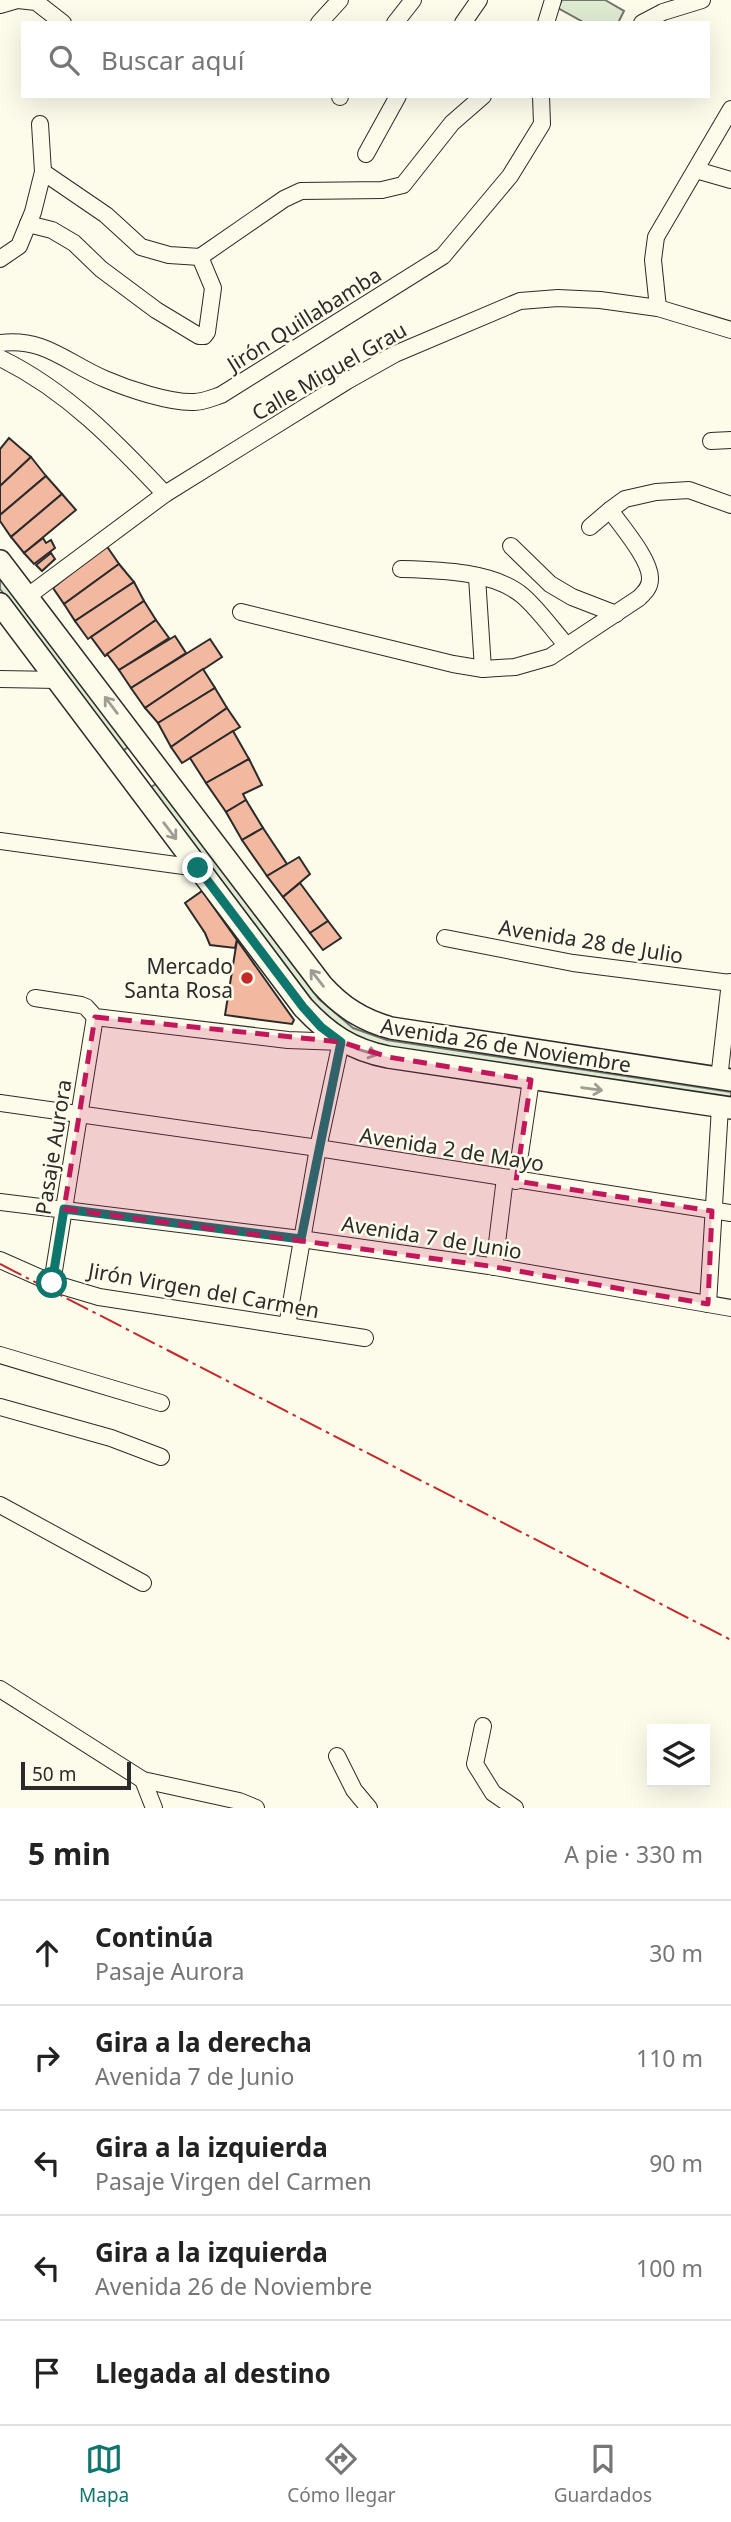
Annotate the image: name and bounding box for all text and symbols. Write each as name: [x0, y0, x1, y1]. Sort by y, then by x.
search box: [21, 21, 710, 98]
icon: search: [45, 41, 83, 79]
text: Buscar aquí: [101, 42, 244, 78]
street label: Jirón Quillabamba: [220, 260, 386, 379]
street label: Calle Miguel Grau: [246, 315, 412, 427]
one-way arrow: [104, 696, 119, 715]
one-way arrow: [163, 821, 177, 840]
route end: [182, 852, 213, 883]
street label: Avenida 28 de Julio: [497, 913, 685, 969]
place label: Mercado Santa Rosa: [124, 952, 233, 1004]
marker: Mercado Santa Rosa: [239, 970, 255, 986]
one-way arrow: [309, 970, 324, 988]
street label: Avenida 26 de Noviembre: [379, 1011, 633, 1079]
one-way arrow: [356, 1046, 378, 1059]
street label: Pasaje Aurora: [29, 1077, 77, 1217]
one-way arrow: [580, 1082, 603, 1095]
street label: Avenida 2 de Mayo: [358, 1121, 546, 1177]
street label: Avenida 7 de Junio: [340, 1209, 524, 1265]
street label: Jirón Virgen del Carmen: [84, 1256, 322, 1324]
route start: [36, 1267, 67, 1298]
map controls: [647, 1724, 710, 1787]
button: layers: [647, 1724, 710, 1787]
scale bar: [21, 1759, 131, 1791]
text: 50 m: [32, 1761, 76, 1787]
text: 5 min: [28, 1833, 111, 1874]
text: A pie · 330 m: [564, 1838, 703, 1870]
text: Continúa: [95, 1919, 213, 1955]
icon: ahead: [28, 1934, 66, 1972]
text: 30 m: [649, 1937, 703, 1969]
text: Pasaje Aurora: [95, 1955, 244, 1987]
text: Gira a la derecha: [95, 2024, 312, 2060]
icon: right: [28, 2039, 66, 2077]
text: 110 m: [636, 2042, 703, 2074]
text: Avenida 7 de Junio: [95, 2060, 294, 2092]
text: Gira a la izquierda: [95, 2129, 328, 2165]
icon: left: [28, 2144, 66, 2182]
text: 90 m: [649, 2147, 703, 2179]
text: Pasaje Virgen del Carmen: [95, 2165, 372, 2197]
text: Gira a la izquierda: [95, 2234, 328, 2270]
icon: left: [28, 2249, 66, 2287]
text: 100 m: [636, 2252, 703, 2284]
text: Avenida 26 de Noviembre: [95, 2270, 372, 2302]
icon: arrive: [28, 2354, 66, 2392]
text: Llegada al destino: [95, 2355, 331, 2391]
tab: Mapa: [79, 2440, 129, 2508]
tab: Cómo llegar: [287, 2440, 396, 2508]
tab: Guardados: [554, 2440, 652, 2508]

